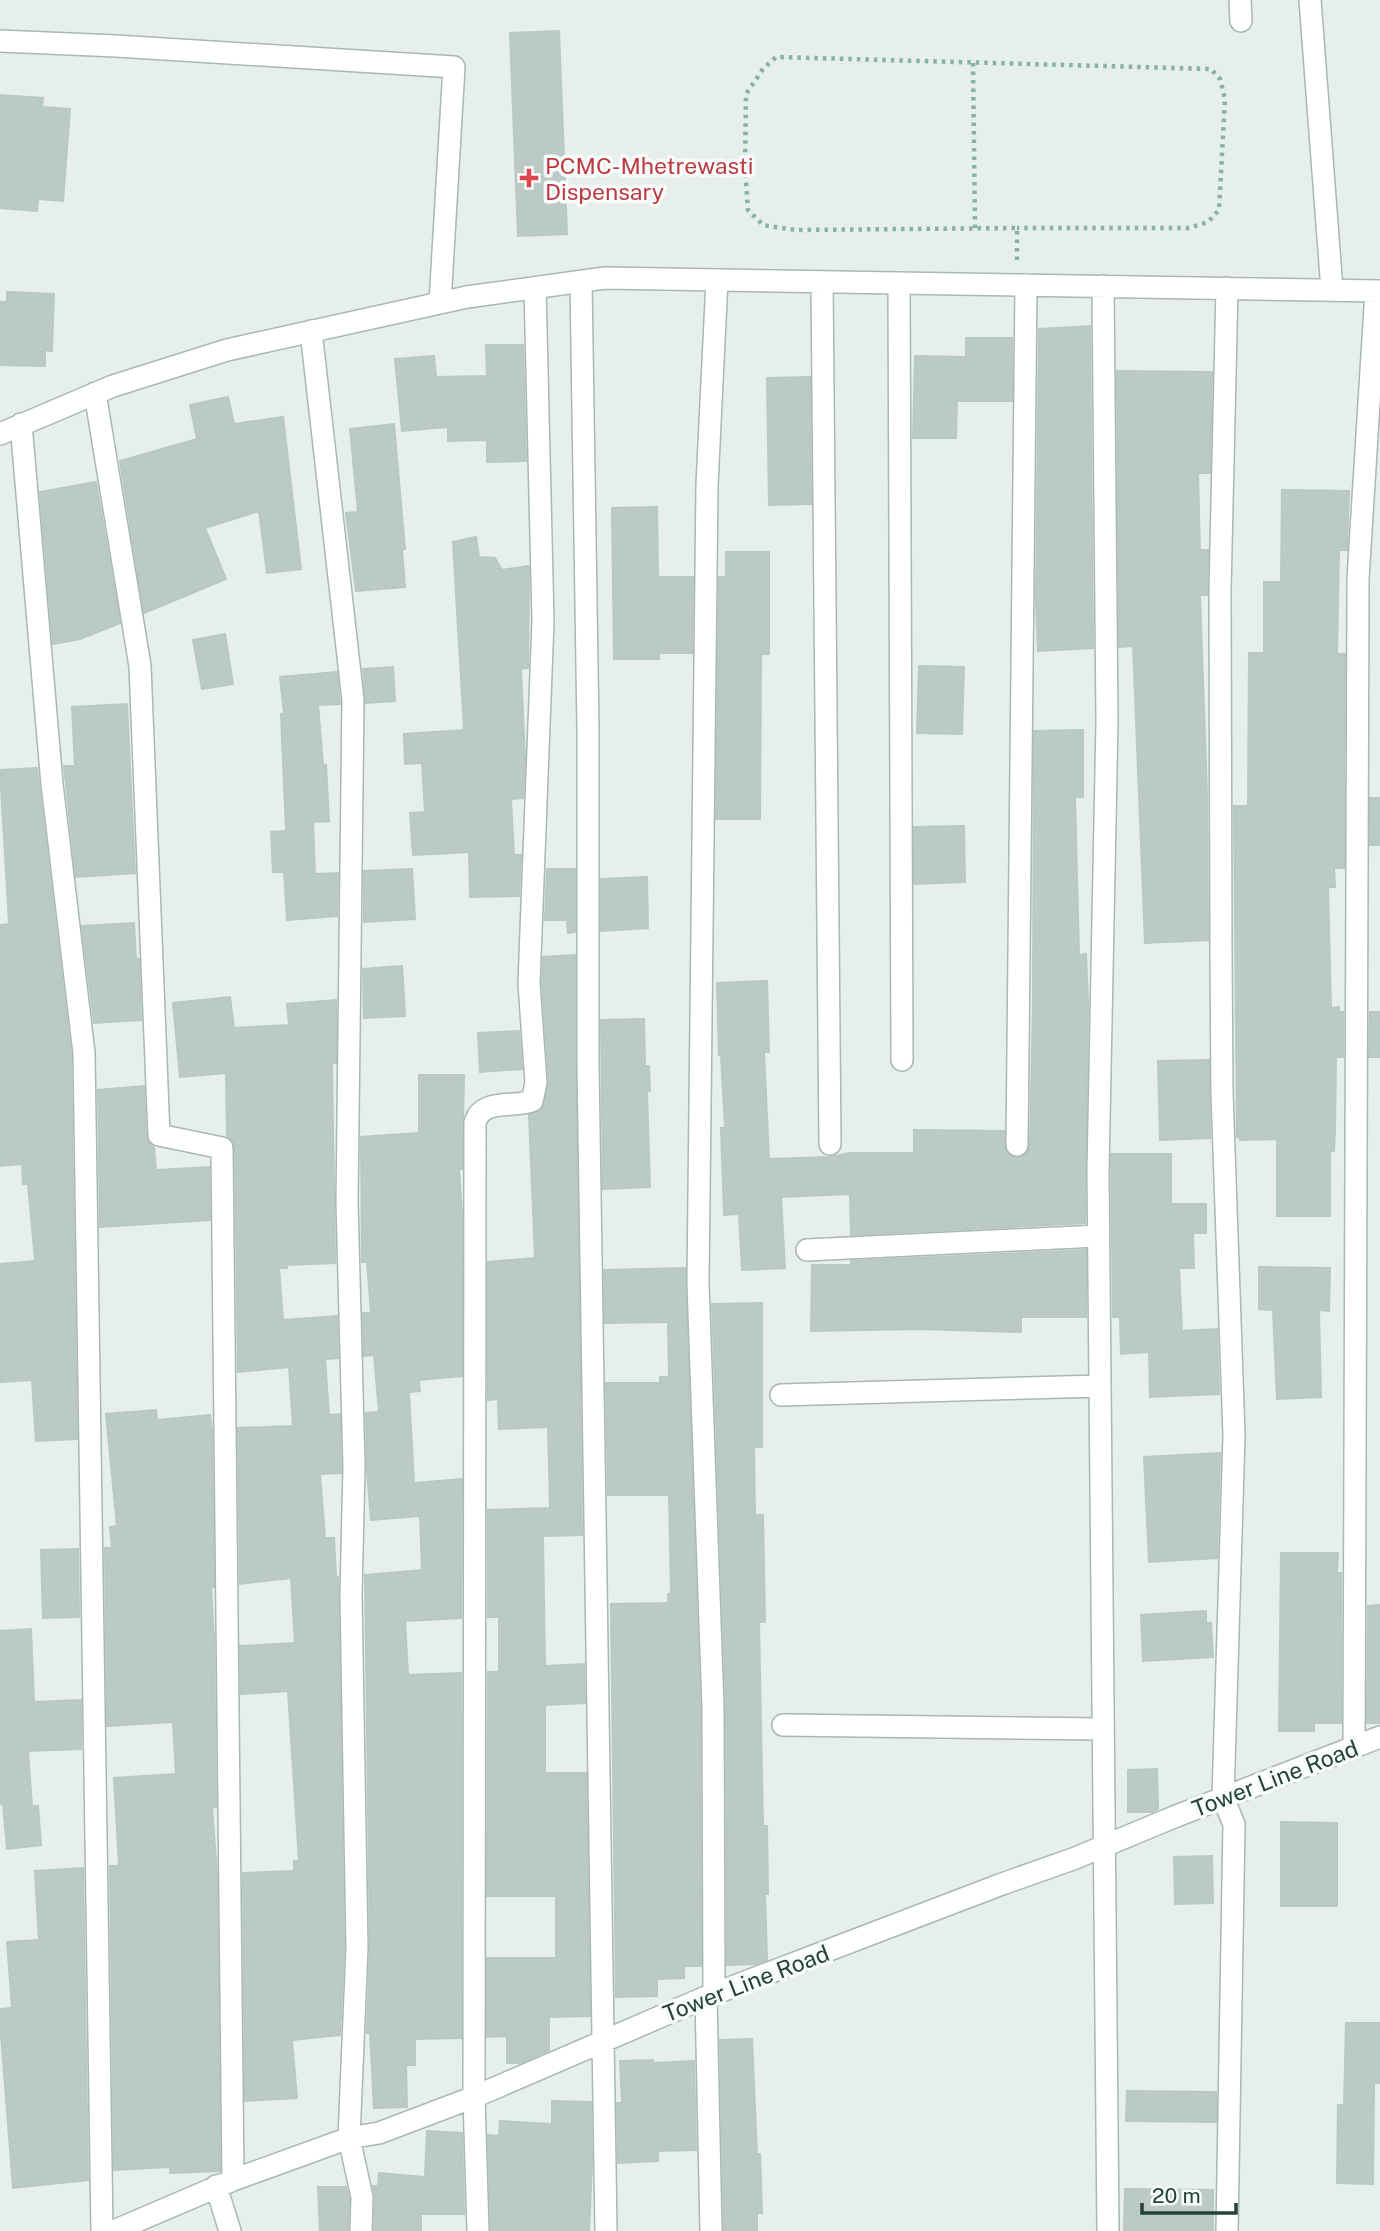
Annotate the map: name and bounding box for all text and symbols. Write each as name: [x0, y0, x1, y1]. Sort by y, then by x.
place label: PCMC-Mhetrewasti Dispensary: [545, 152, 753, 205]
marker: PCMC-Mhetrewasti Dispensary: [519, 168, 539, 188]
street label: Tower Line Road: [1188, 1734, 1362, 1822]
street label: Tower Line Road: [659, 1939, 833, 2027]
scale bar: [1142, 2172, 1236, 2216]
text: 20 m: [1152, 2183, 1201, 2208]

